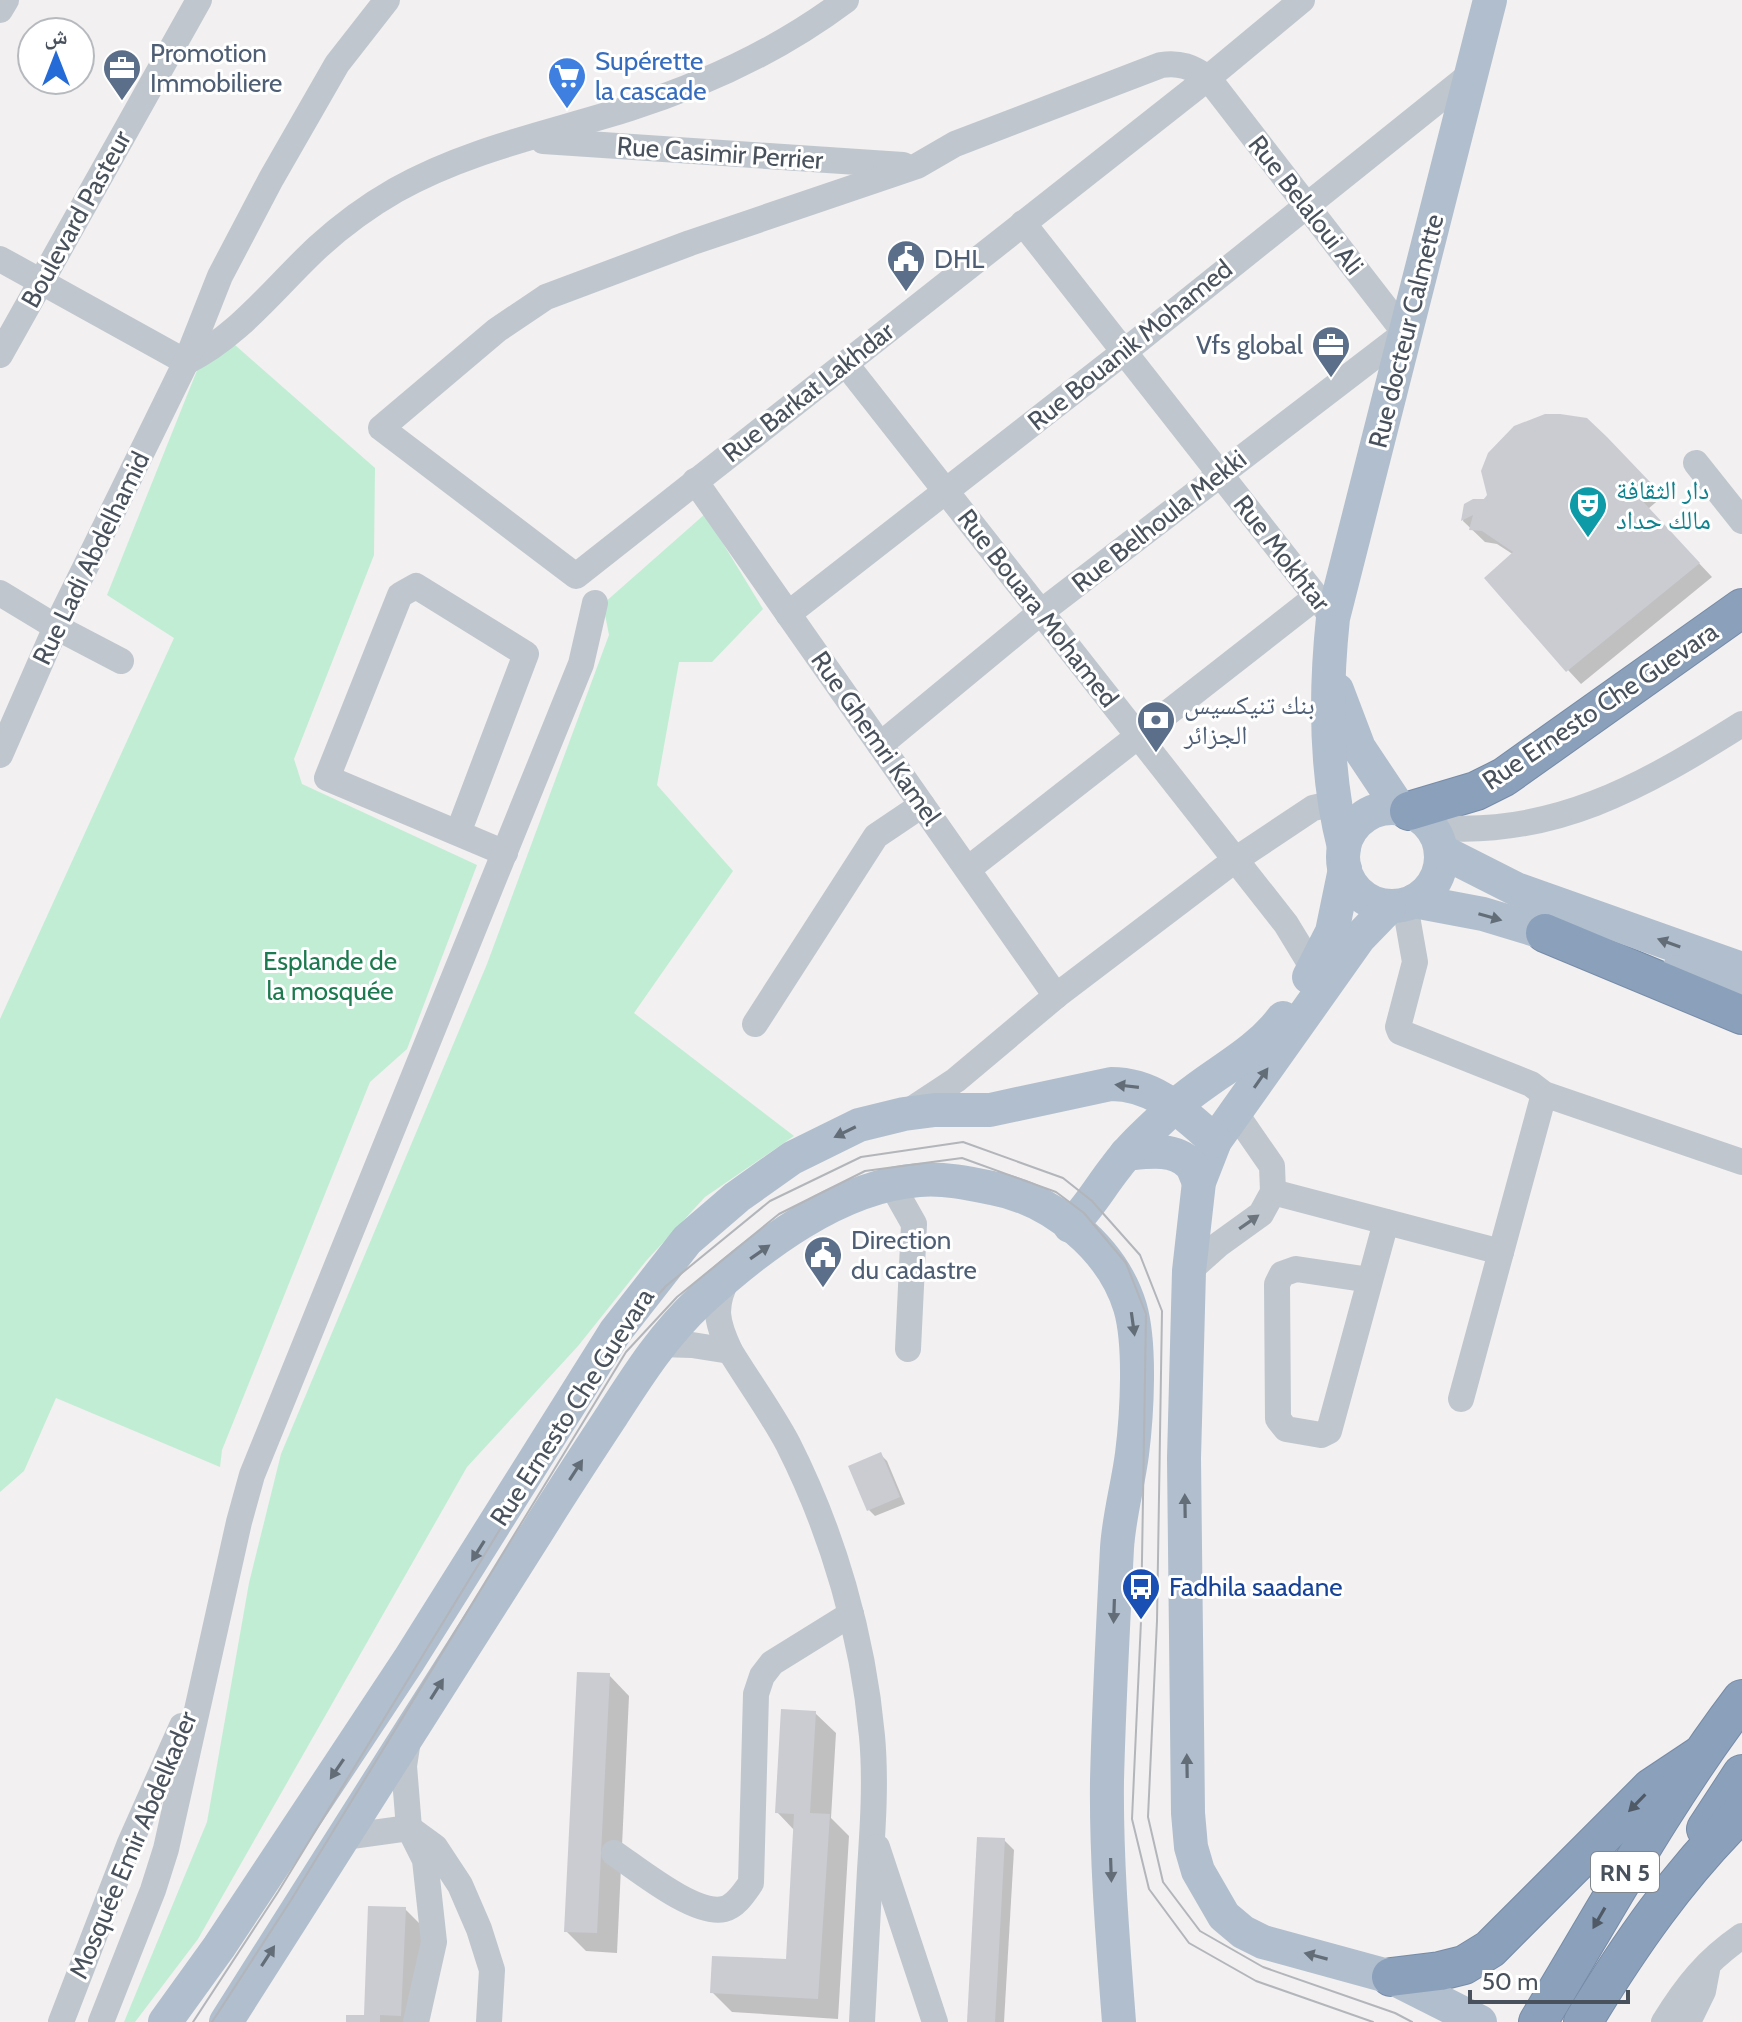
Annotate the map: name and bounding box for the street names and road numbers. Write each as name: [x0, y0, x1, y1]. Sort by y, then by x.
street label: Boulevard Pasteur: [14, 124, 138, 313]
street label: Rue Belaloui Ali: [1242, 129, 1370, 281]
street label: Rue Casimir Perrier: [616, 130, 825, 176]
street label: Rue docteur Calmette: [1361, 211, 1451, 451]
street label: Rue Bouanik Mohamed: [1021, 253, 1239, 437]
street label: Rue Barkat Lakhdar: [716, 315, 901, 469]
street label: Rue Belhoula Mekki: [1065, 443, 1253, 599]
street label: Rue Ladi Abdelhamid: [26, 446, 156, 670]
street label: Rue Mokhtar: [1227, 489, 1338, 618]
street label: Rue Bouara Mohamed: [951, 503, 1125, 713]
street label: Rue Ernesto Che Guevara: [1476, 615, 1724, 797]
street label: Rue Ghemri Kamel: [804, 645, 948, 831]
street label: Rue Ernesto Che Guevara: [483, 1282, 661, 1532]
street label: Mosquée Emir Abdelkader: [62, 1706, 204, 1983]
road number: RN 5: [1591, 1852, 1659, 1892]

